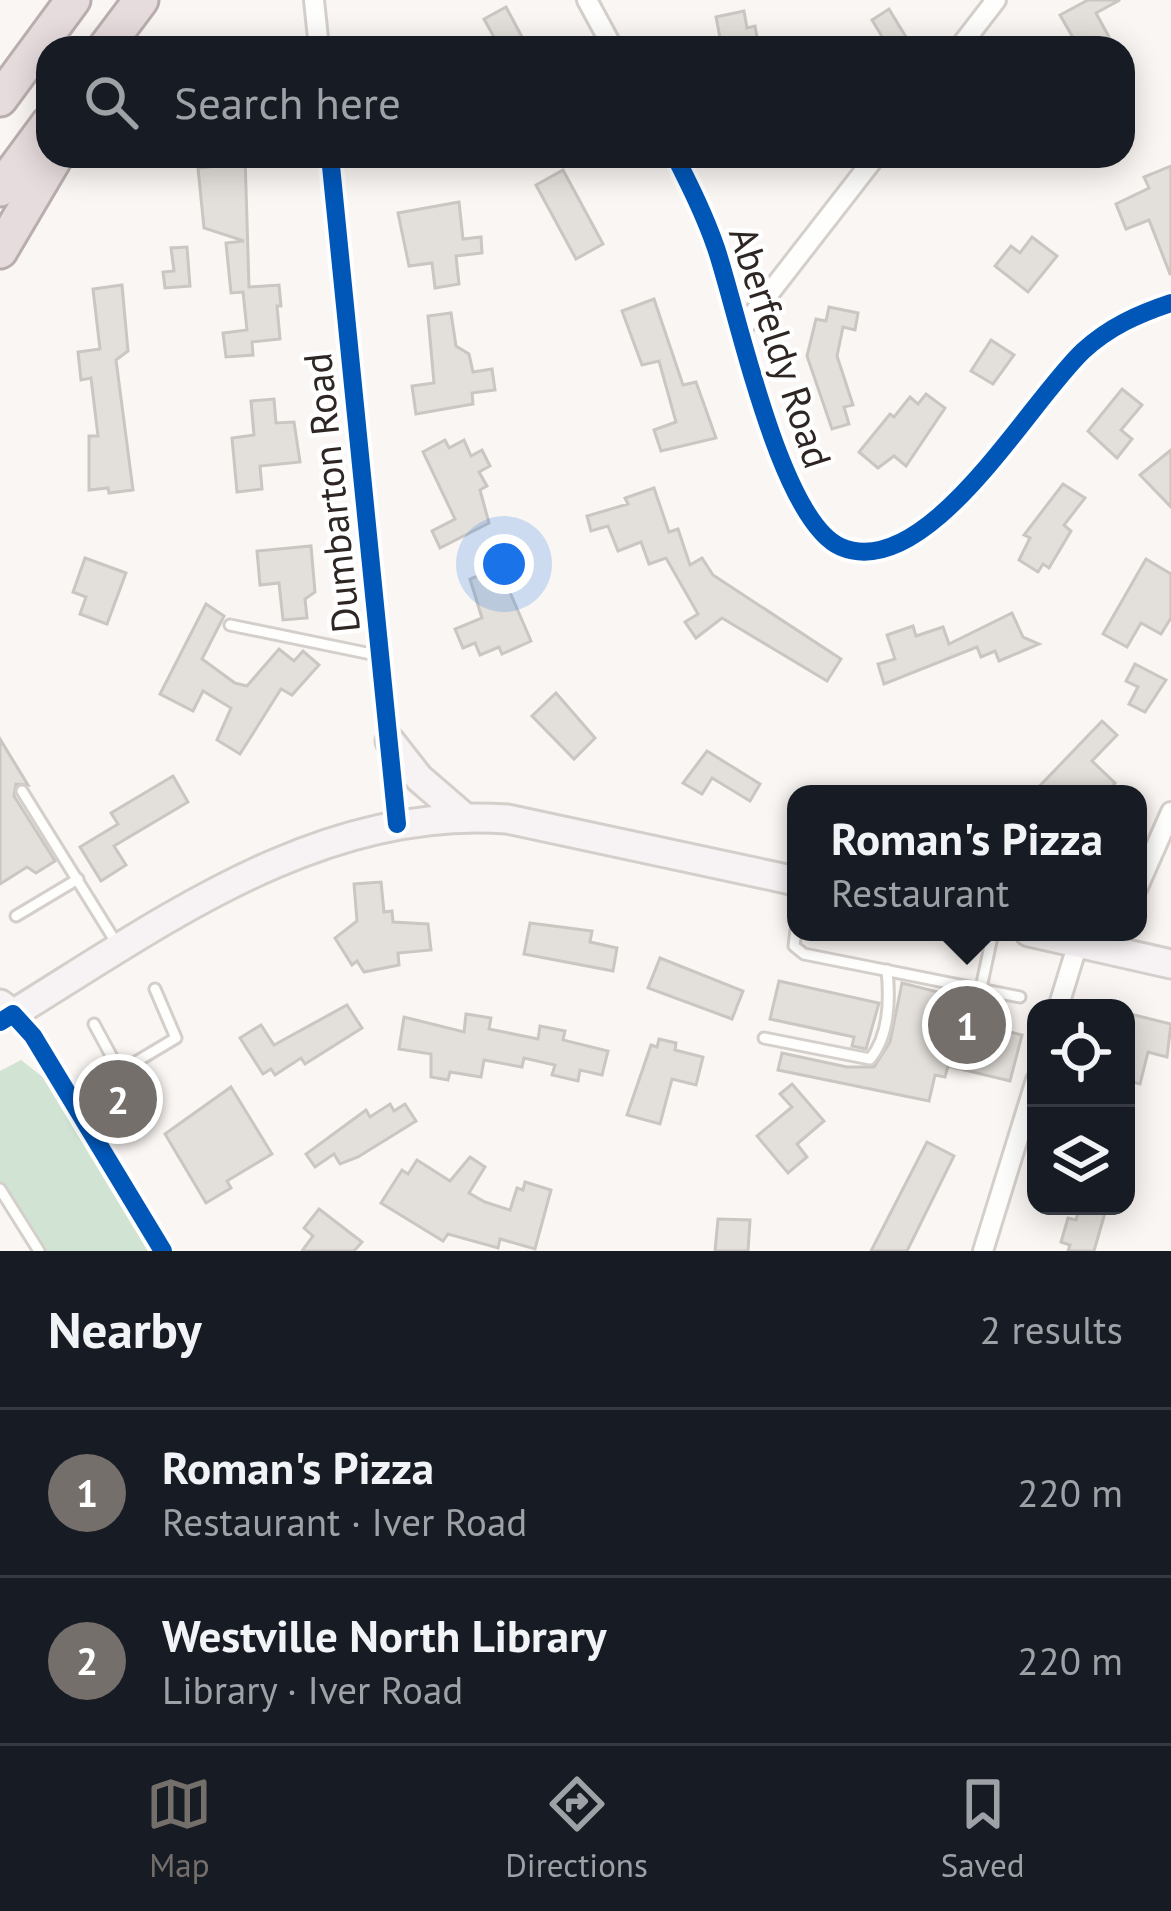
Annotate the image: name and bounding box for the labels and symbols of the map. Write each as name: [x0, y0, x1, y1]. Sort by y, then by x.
street label: Aberfeldy Road: [718, 220, 844, 474]
street label: Dumbarton Road: [291, 351, 371, 635]
your location: [474, 534, 534, 594]
pin: 1: [928, 980, 1006, 1070]
pin: 2: [79, 1054, 157, 1144]

